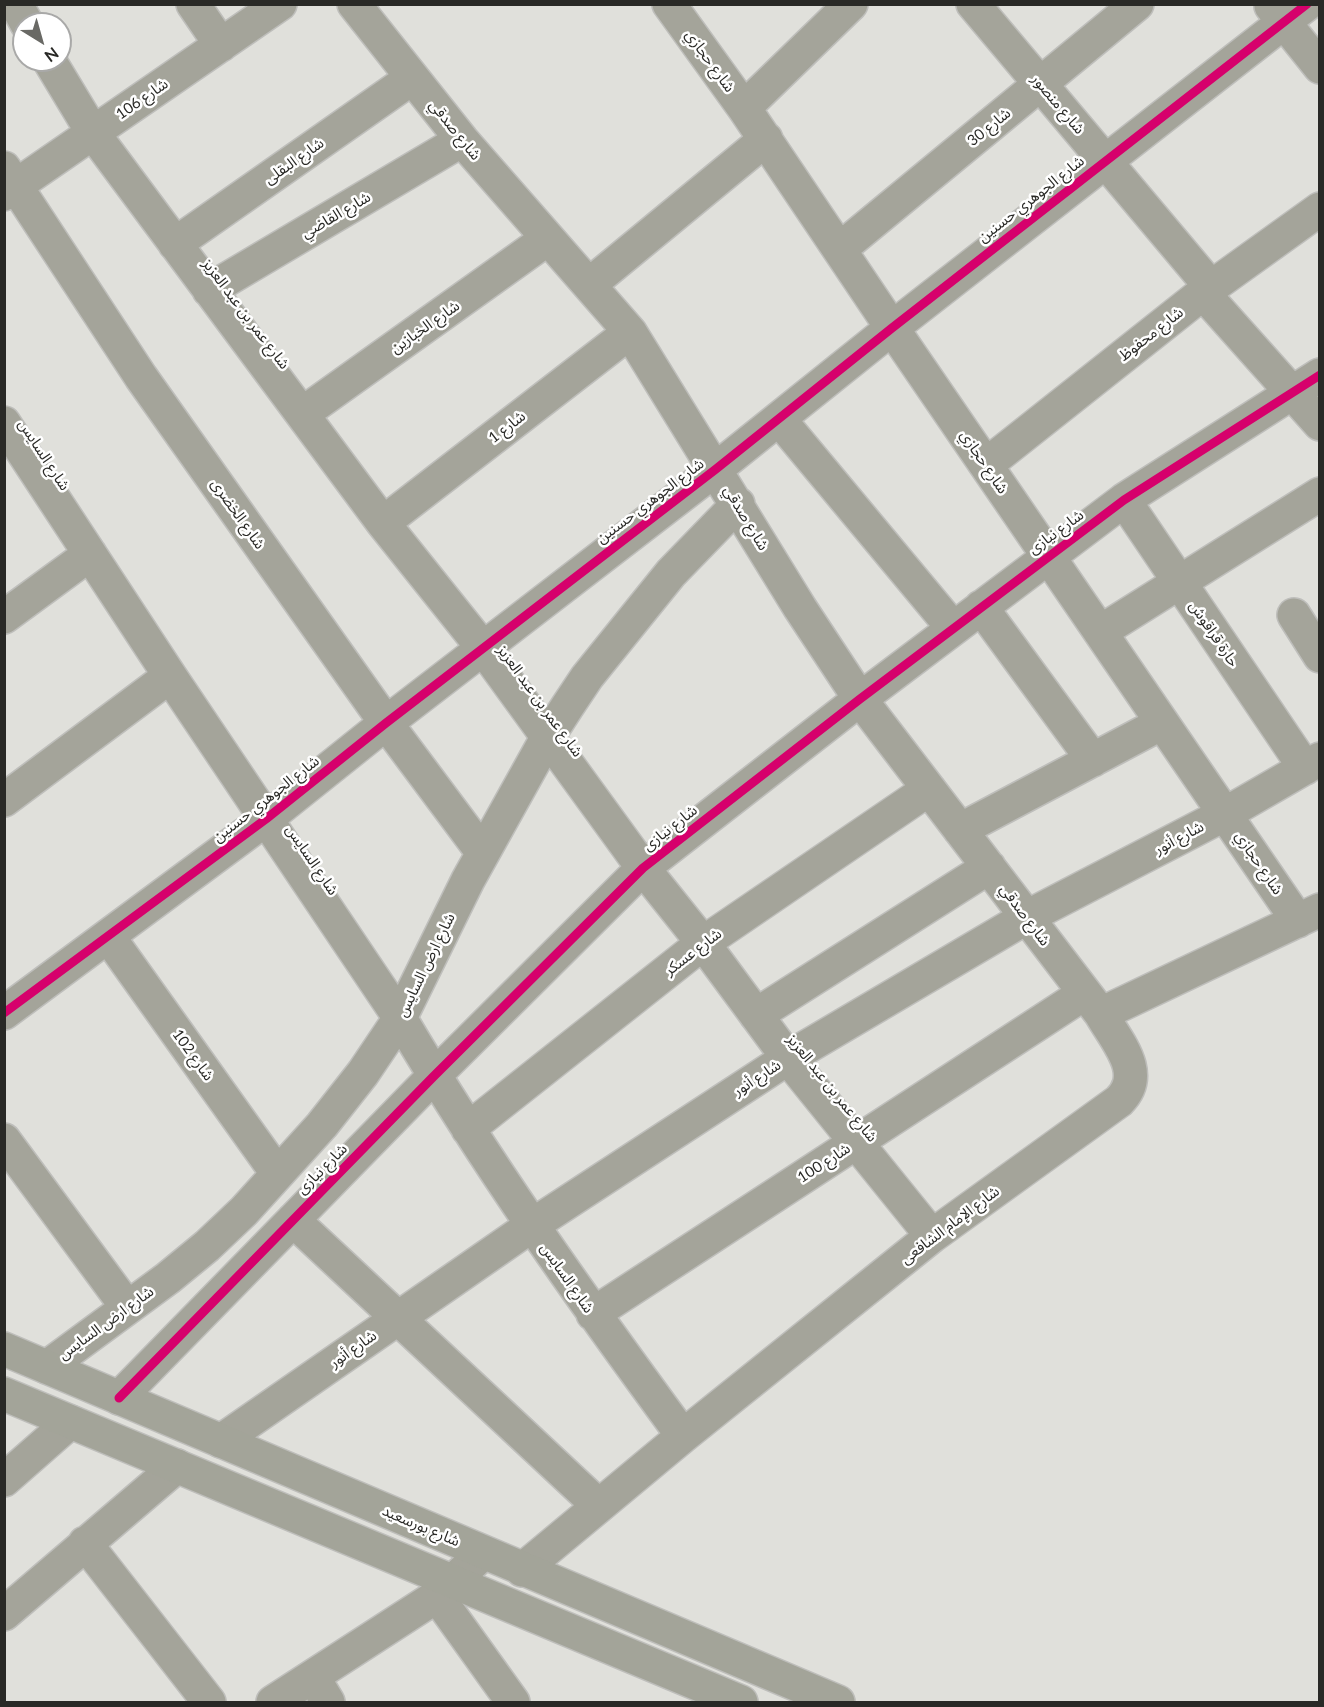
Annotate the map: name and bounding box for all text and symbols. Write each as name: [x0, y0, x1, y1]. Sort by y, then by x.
north arrow: [12, 12, 72, 72]
street label: شارع حجازي: [681, 26, 739, 96]
text: N: [41, 44, 63, 66]
street label: شارع منصور: [1028, 70, 1088, 138]
street label: شارع 106: [113, 75, 171, 123]
street label: شارع صدقي: [425, 96, 485, 164]
street label: شارع 30: [964, 104, 1014, 150]
street label: شارع البقلى: [261, 134, 327, 188]
street label: شارع الجوهري حسنين: [974, 152, 1088, 246]
street label: شارع القاضي: [298, 188, 374, 242]
street label: شارع عمر بن عبد العزيز: [199, 255, 293, 373]
street label: شارع الخبازين: [387, 297, 463, 357]
street label: شارع محفوظ: [1115, 303, 1187, 365]
street label: شارع 1: [485, 407, 529, 447]
street label: شارع السايس: [14, 416, 74, 494]
street label: شارع حجازي: [956, 427, 1012, 497]
street label: شارع الجوهري حسنين: [593, 455, 707, 547]
street label: شارع الخضرى: [207, 475, 269, 553]
street label: شارع صدقي: [720, 482, 772, 554]
street label: شارع نيازى: [1025, 506, 1087, 558]
street label: حارة قراقوش: [1185, 598, 1243, 670]
street label: شارع عمر بن عبد العزيز: [493, 642, 587, 760]
street label: شارع الجوهري حسنين: [209, 752, 323, 846]
street label: شارع نيازى: [639, 801, 701, 855]
street label: شارع أنور: [1151, 818, 1207, 858]
street label: شارع السايس: [282, 821, 342, 899]
street label: شارع حجازي: [1231, 828, 1287, 898]
street label: شارع صدقي: [996, 881, 1054, 949]
street label: شارع ارض السايس: [393, 910, 459, 1020]
street label: شارع عسكر: [661, 925, 725, 979]
street label: شارع 102: [168, 1026, 218, 1084]
street label: شارع عمر بن عبد العزيز: [783, 1030, 881, 1146]
street label: شارع أنور: [730, 1056, 784, 1100]
street label: شارع 100: [794, 1139, 854, 1187]
street label: شارع نيازى: [293, 1140, 351, 1198]
street label: شارع الإمام الشافعى: [897, 1182, 1003, 1268]
street label: شارع السايس: [536, 1240, 598, 1316]
street label: شارع ارض السايس: [55, 1282, 157, 1364]
street label: شارع أنور: [326, 1326, 380, 1372]
street label: شارع بورسعيد: [380, 1502, 462, 1550]

